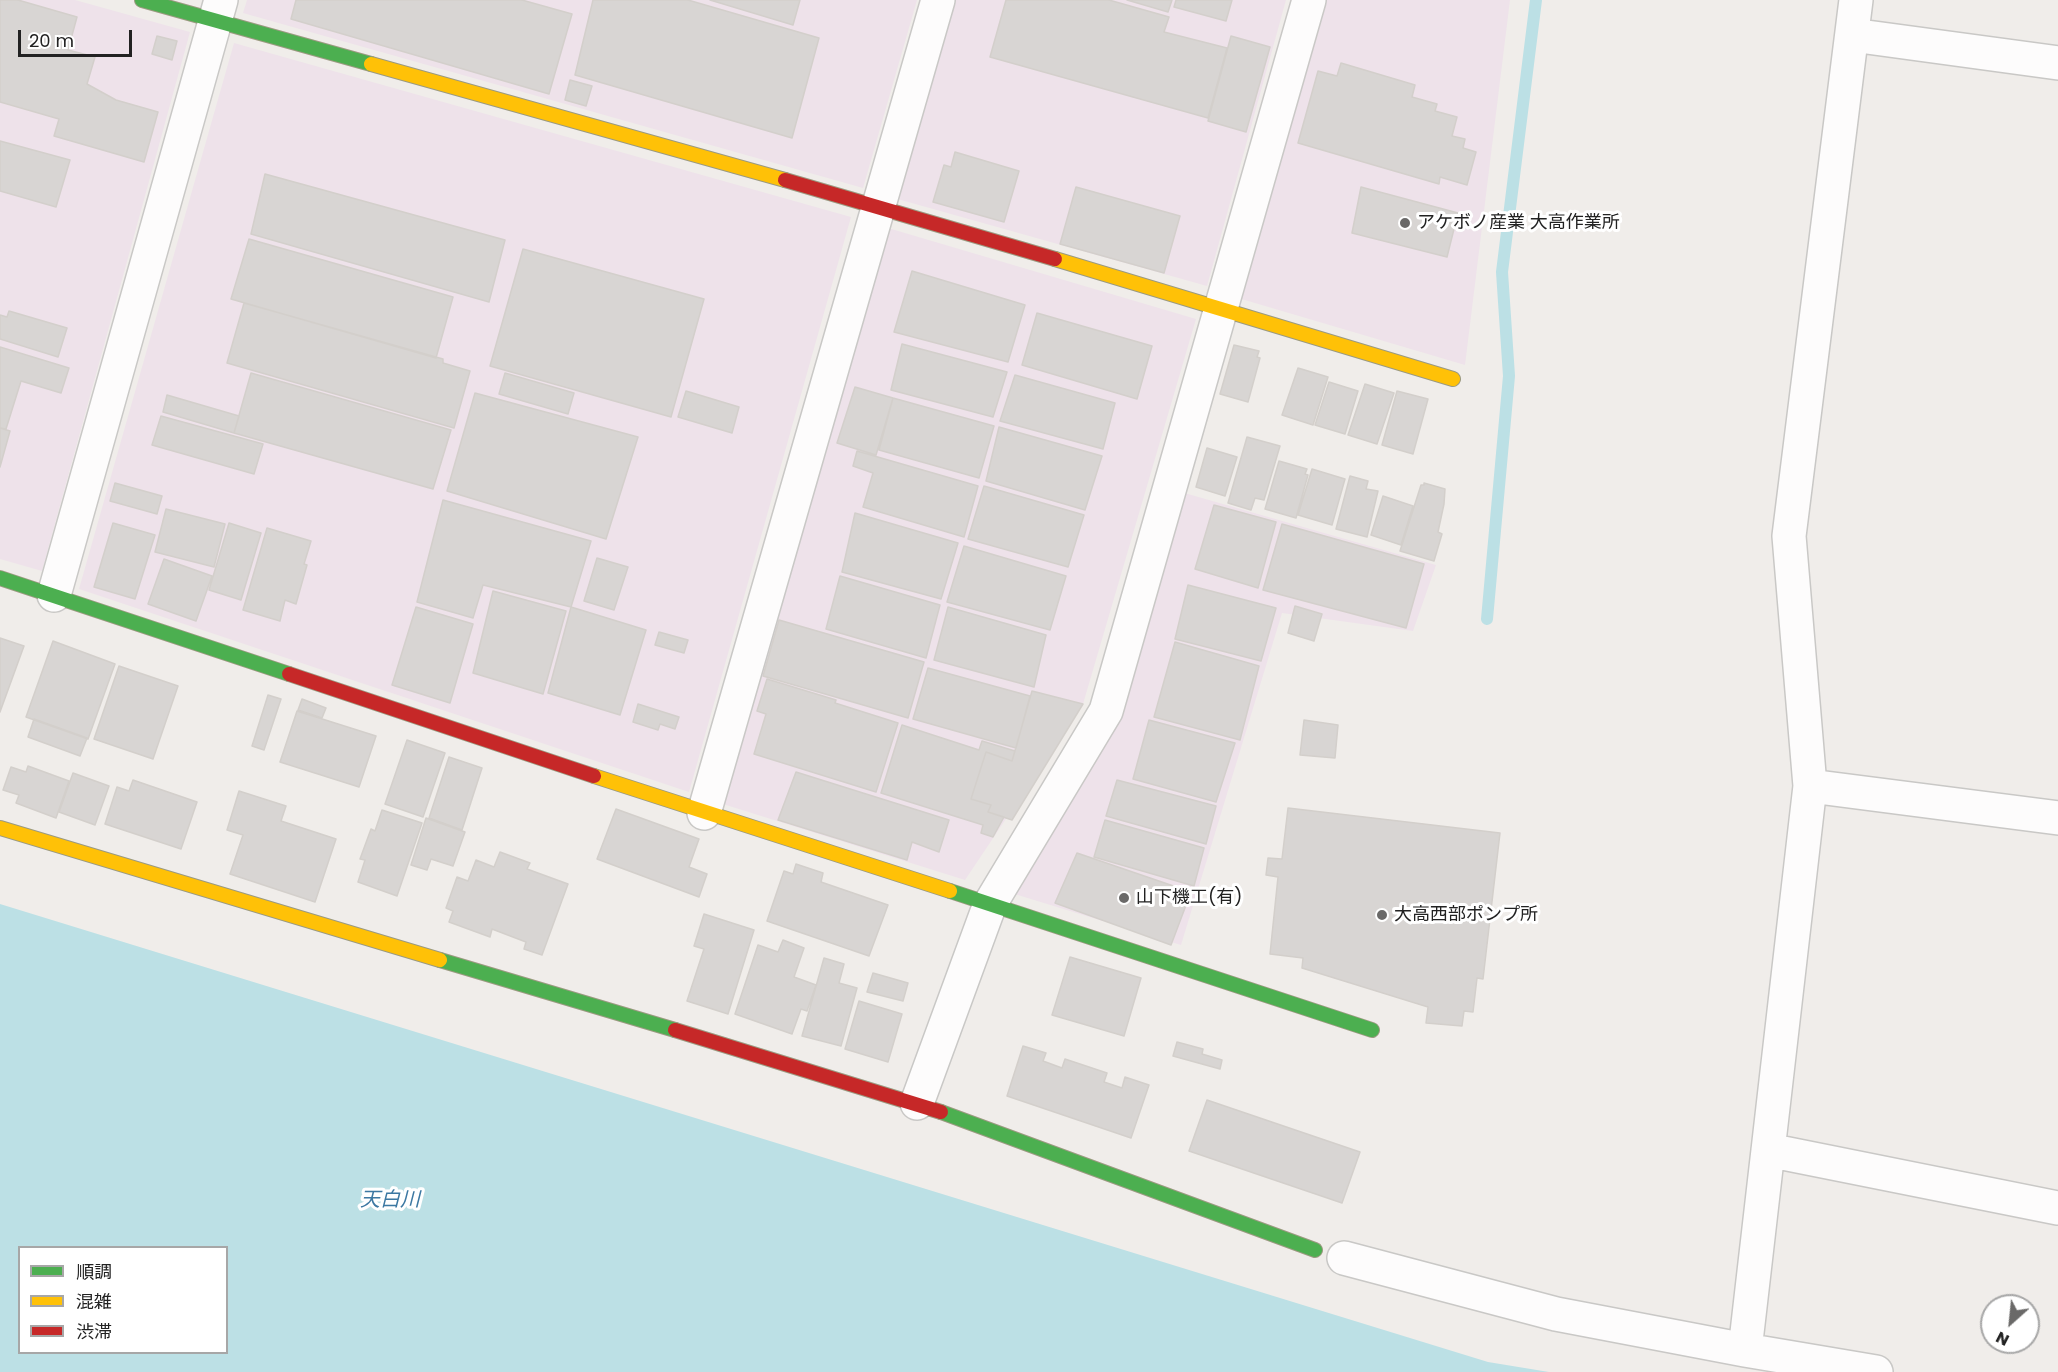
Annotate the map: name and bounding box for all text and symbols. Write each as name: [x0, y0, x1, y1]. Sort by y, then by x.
scale bar: [21, 18, 135, 56]
text: 20 m: [29, 28, 74, 53]
place label: アケボノ産業 大高作業所: [1417, 212, 1620, 234]
marker: アケボノ産業 大高作業所: [1398, 216, 1412, 230]
place label: 山下機工(有): [1136, 887, 1242, 909]
marker: 山下機工(有): [1117, 891, 1131, 905]
place label: 大高西部ポンプ所: [1394, 904, 1538, 926]
marker: 大高西部ポンプ所: [1375, 908, 1389, 922]
water label: 天白川: [360, 1189, 420, 1213]
legend: [18, 1246, 228, 1354]
text: 順調: [76, 1259, 112, 1284]
text: 混雑: [76, 1289, 112, 1314]
north arrow: [1980, 1294, 2040, 1354]
text: 渋滞: [76, 1319, 112, 1344]
text: N: [1992, 1326, 2013, 1352]

